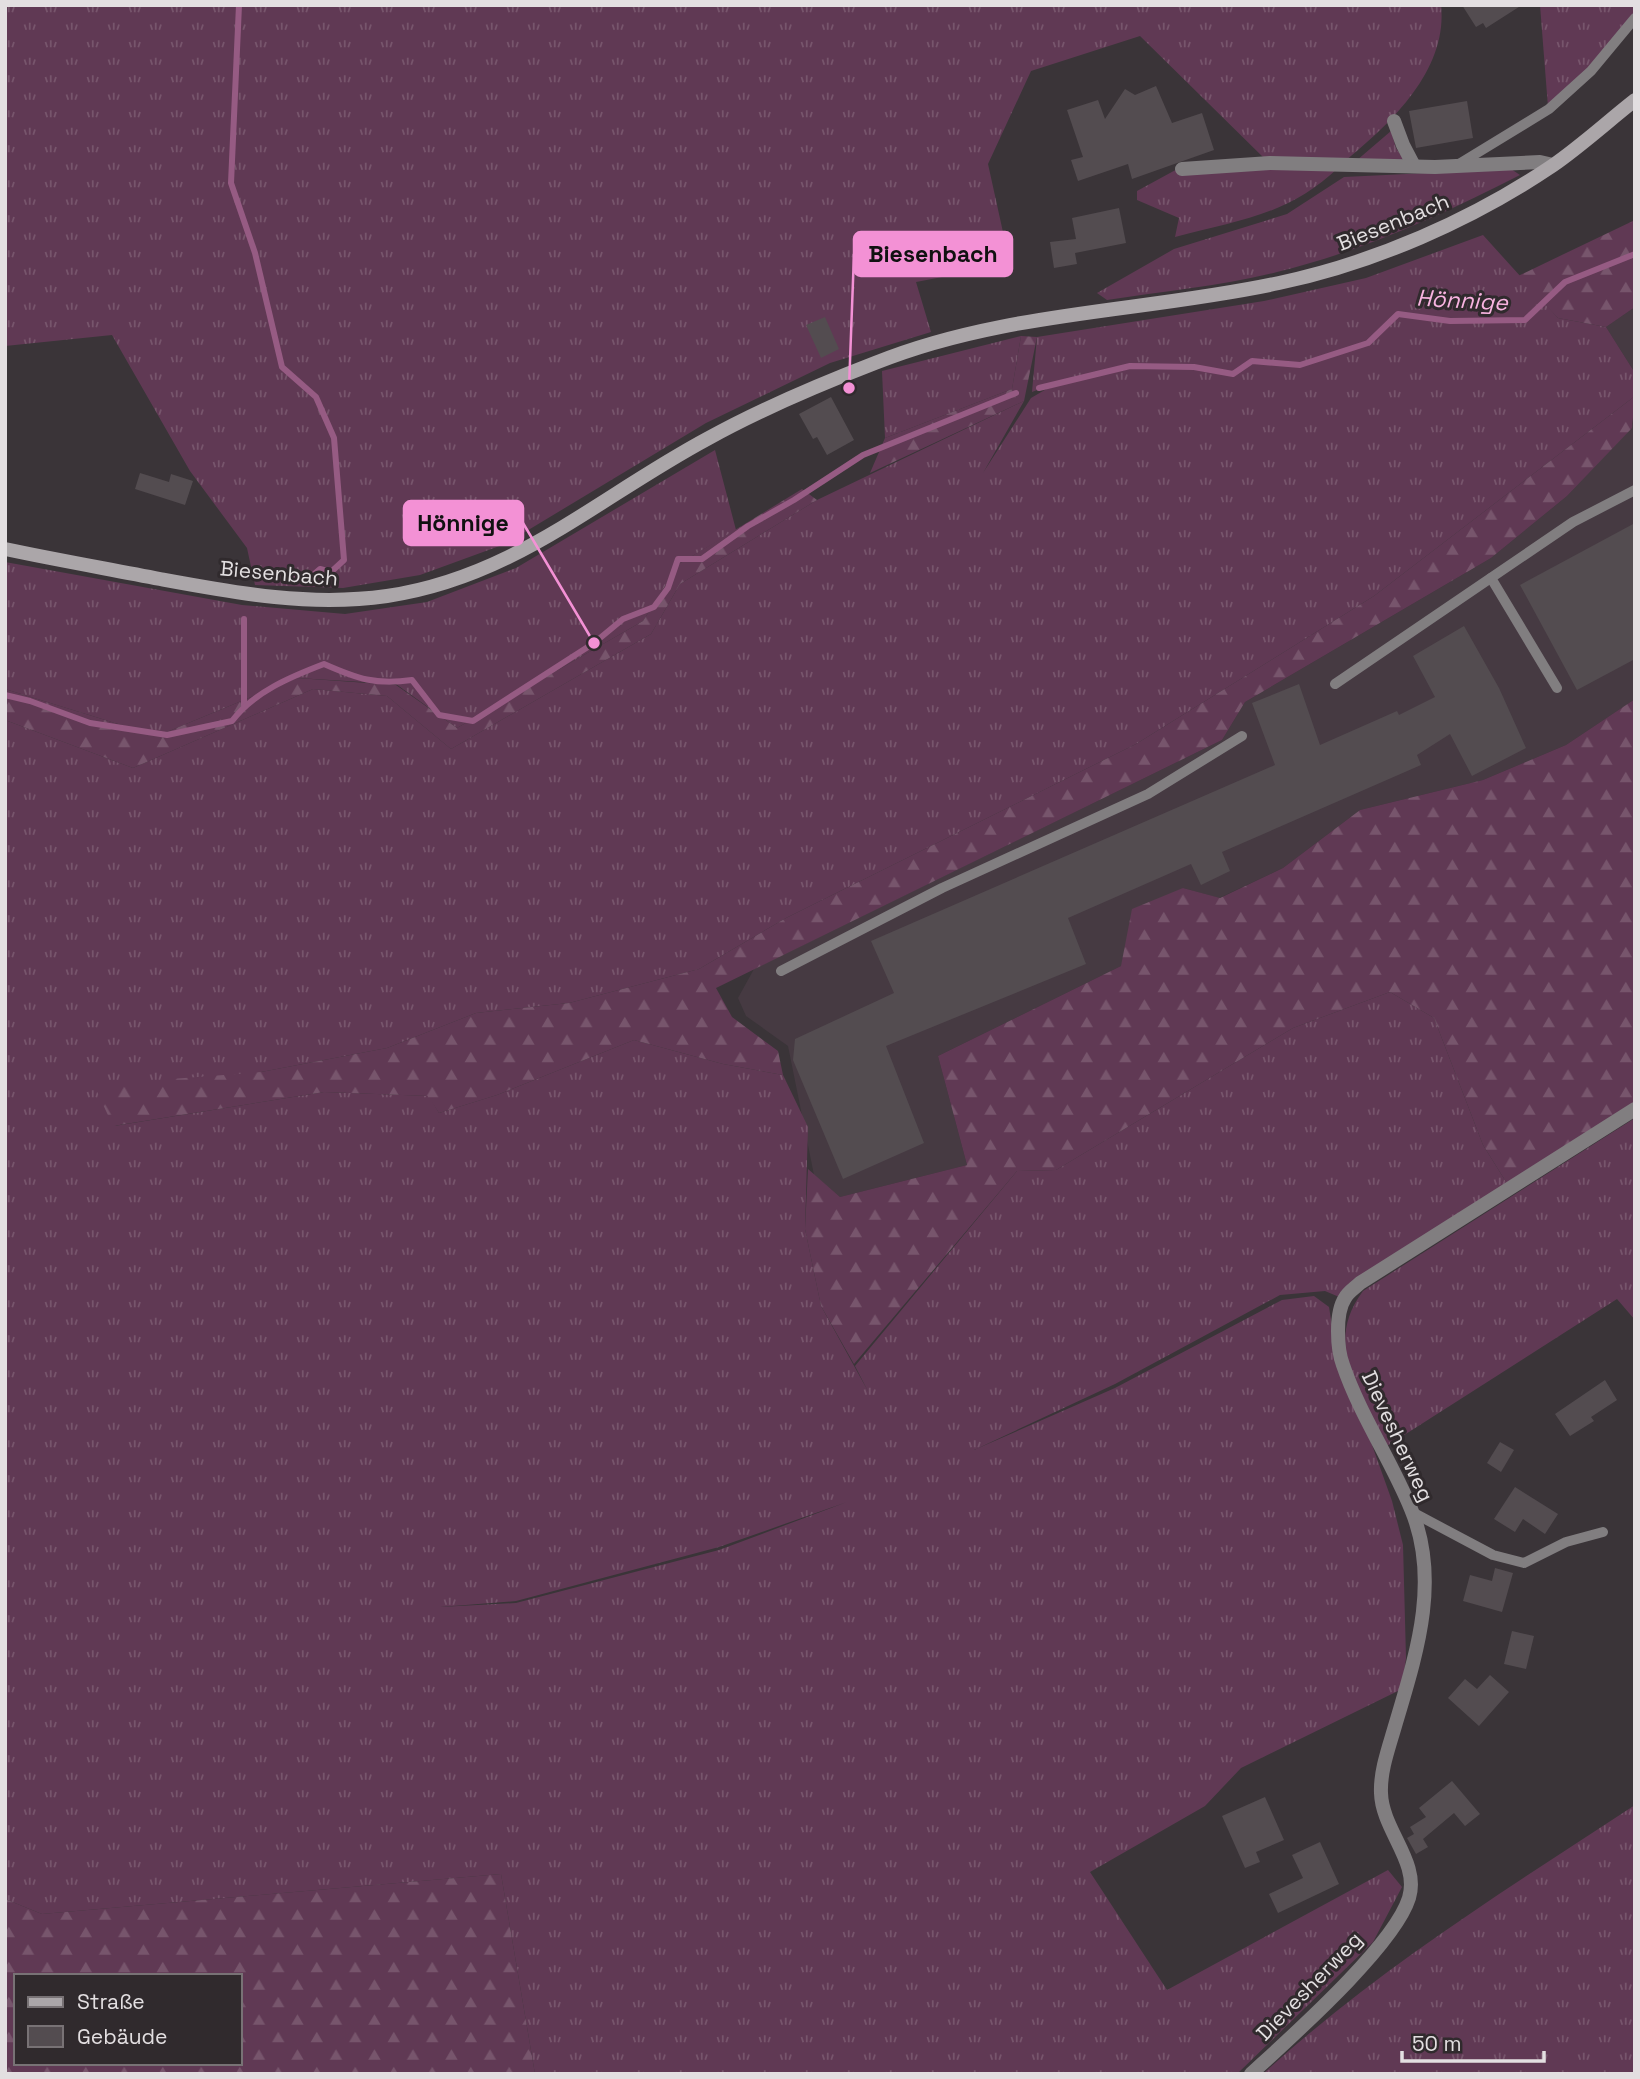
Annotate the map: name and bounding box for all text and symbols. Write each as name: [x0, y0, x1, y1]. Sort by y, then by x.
street label: Biesenbach: [1333, 187, 1453, 257]
callout: Biesenbach: [854, 232, 1012, 276]
text: Biesenbach: [868, 239, 998, 269]
water label: Hönnige: [1416, 283, 1510, 317]
callout: Hönnige: [404, 501, 523, 545]
text: Hönnige: [417, 508, 509, 538]
street label: Biesenbach: [219, 554, 339, 592]
street label: Dievesherweg: [1356, 1366, 1440, 1506]
street label: Dievesherweg: [1250, 1926, 1368, 2046]
legend: [14, 1974, 242, 2065]
text: Straße: [77, 1988, 145, 2015]
scale bar: [1402, 2020, 1544, 2064]
text: Gebäude: [77, 2023, 167, 2050]
text: 50 m: [1412, 2030, 1462, 2057]

